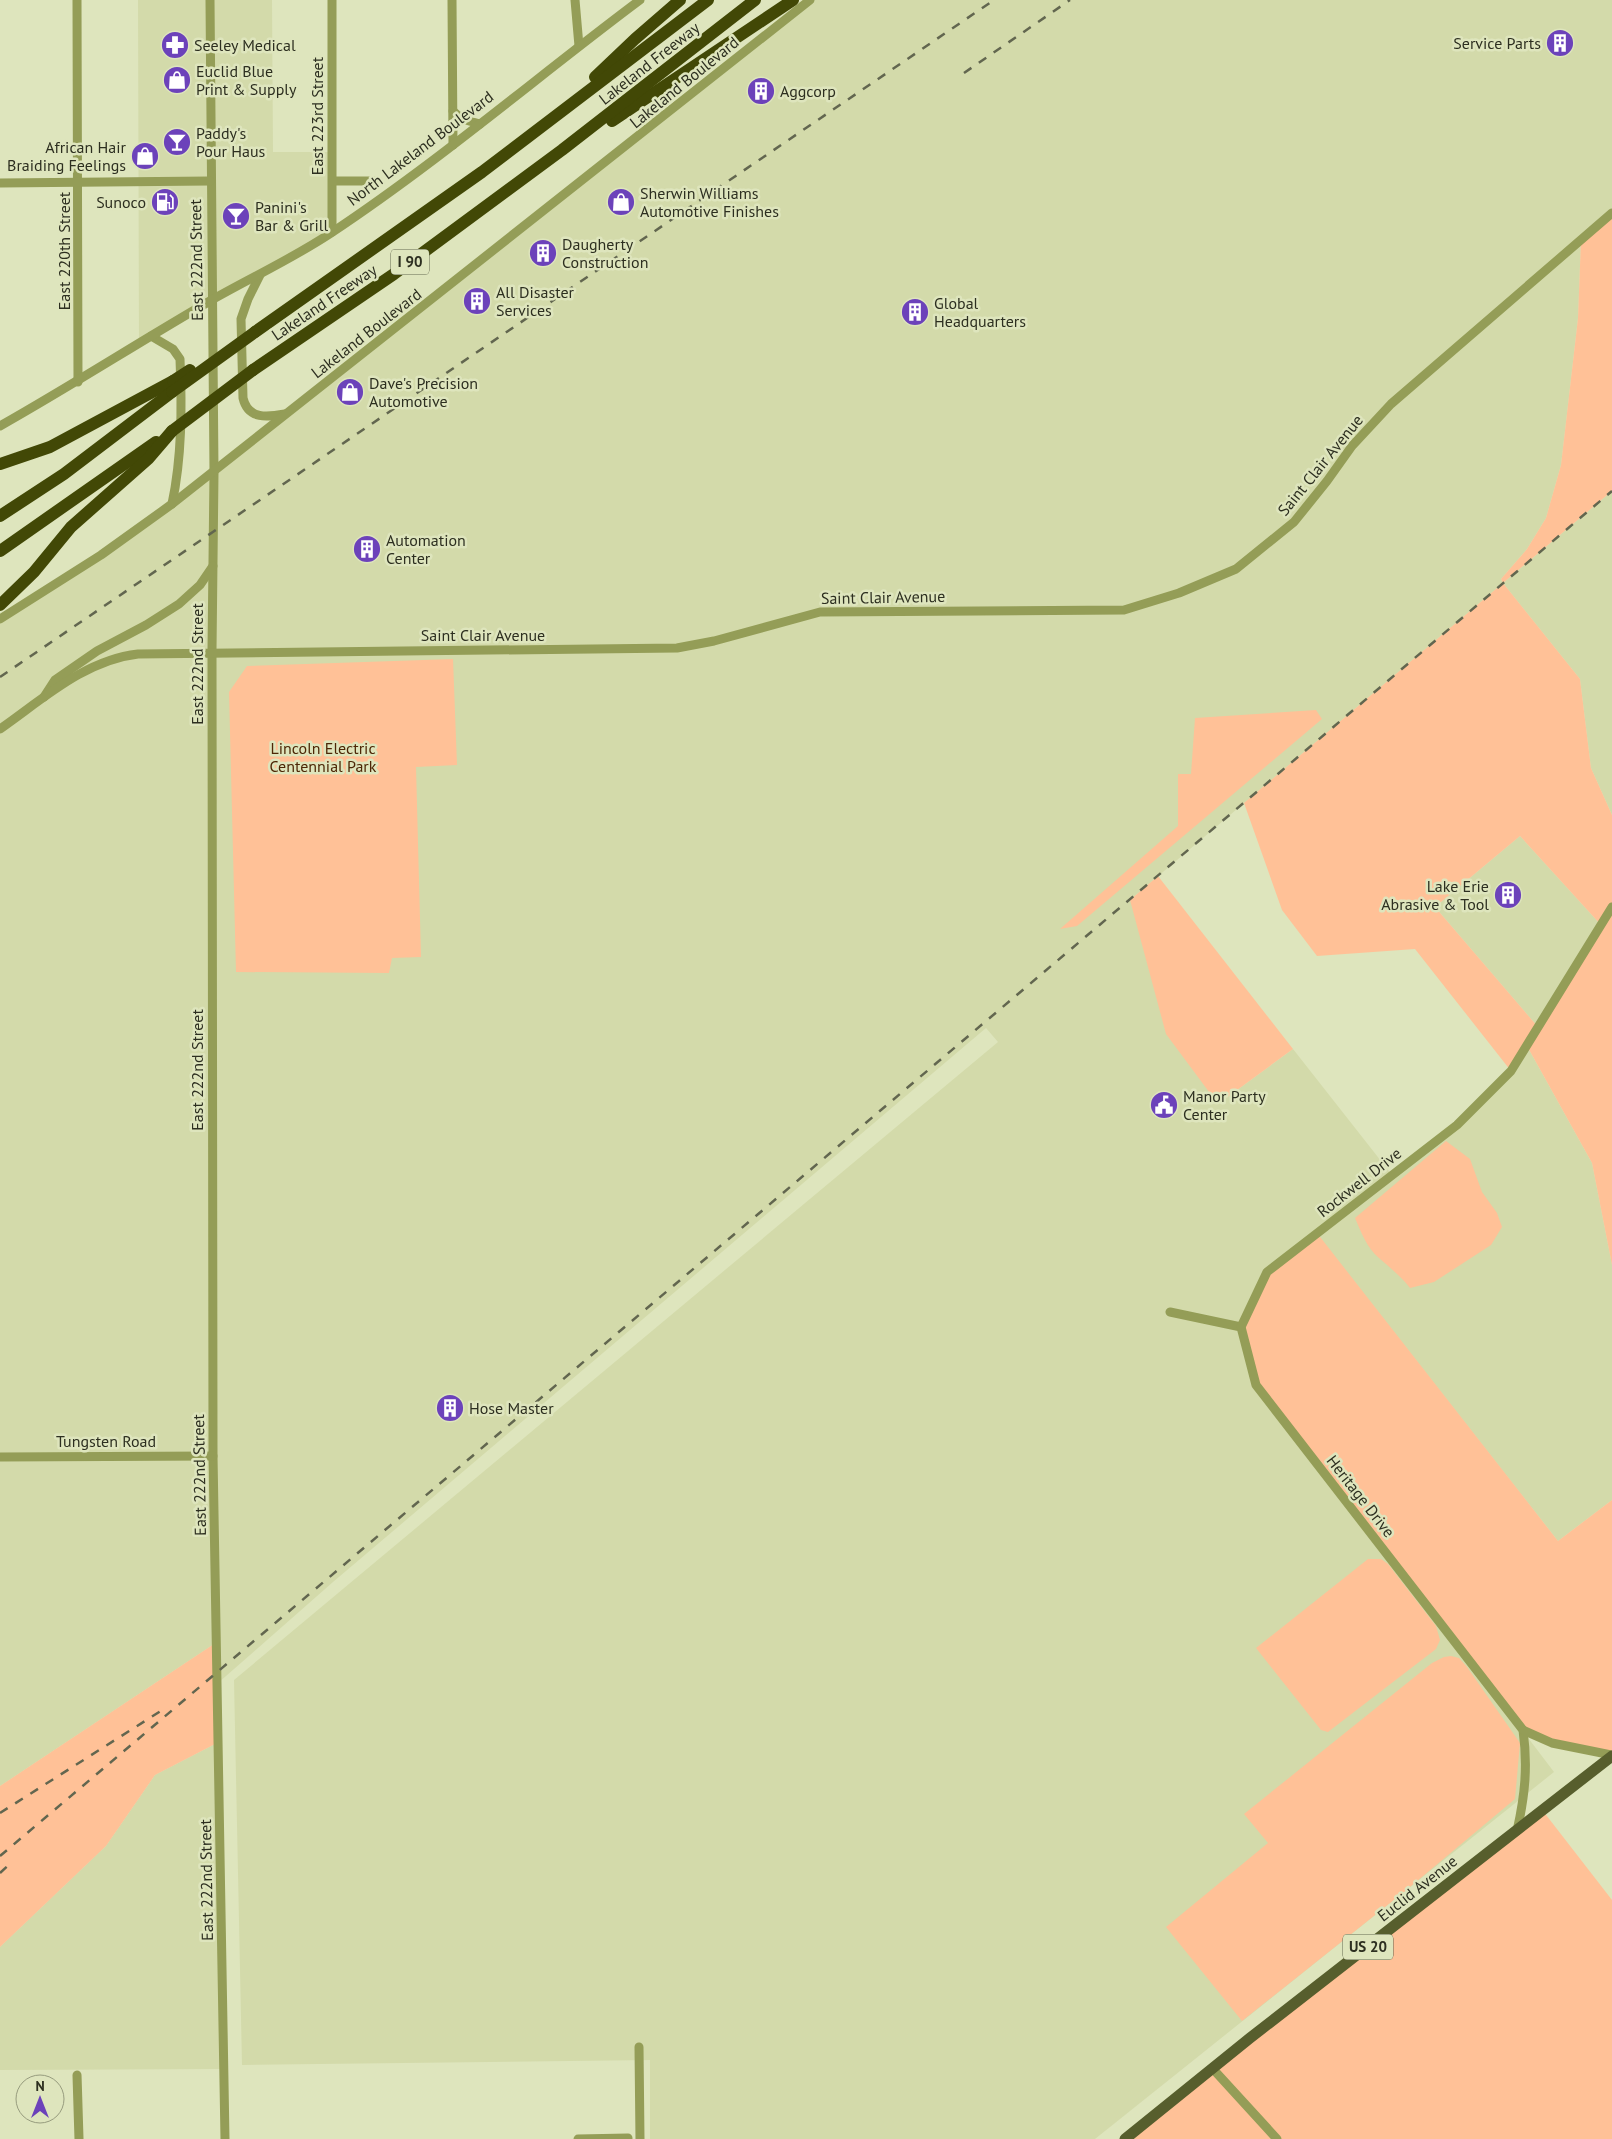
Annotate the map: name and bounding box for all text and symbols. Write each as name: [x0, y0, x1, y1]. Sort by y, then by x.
street label: Lakeland Freeway: [595, 17, 704, 109]
building icon: Service Parts: [1545, 28, 1575, 58]
pharmacy icon: Seeley Medical: [160, 30, 190, 60]
street label: Lakeland Boulevard: [625, 32, 743, 132]
place label: Service Parts: [1453, 33, 1541, 53]
place label: Seeley Medical: [194, 35, 296, 55]
street label: East 223rd Street: [307, 56, 327, 175]
place label: Euclid Blue Print & Supply: [196, 61, 297, 99]
shop icon: Euclid Blue Print & Supply: [162, 65, 192, 95]
building icon: Aggcorp: [746, 76, 776, 106]
place label: Aggcorp: [780, 81, 836, 101]
street label: North Lakeland Boulevard: [343, 86, 497, 210]
place label: Paddy's Pour Haus: [196, 123, 266, 161]
bar icon: Paddy's Pour Haus: [162, 127, 192, 157]
place label: African Hair Braiding Feelings: [7, 137, 127, 175]
shop icon: African Hair Braiding Feelings: [130, 141, 160, 171]
place label: Sherwin Williams Automotive Finishes: [640, 183, 779, 221]
fuel station icon: Sunoco: [150, 187, 180, 217]
shop icon: Sherwin Williams Automotive Finishes: [606, 187, 636, 217]
street label: East 220th Street: [54, 191, 74, 310]
place label: Sunoco: [96, 192, 146, 212]
place label: Panini's Bar & Grill: [255, 197, 328, 235]
street label: East 222nd Street: [185, 198, 207, 321]
bar icon: Panini's Bar & Grill: [221, 201, 251, 231]
place label: Daugherty Construction: [562, 234, 648, 272]
building icon: Daugherty Construction: [528, 238, 558, 268]
road number: I 90: [391, 250, 429, 274]
street label: Lakeland Freeway: [268, 259, 381, 345]
place label: All Disaster Services: [496, 282, 575, 320]
street label: Lakeland Boulevard: [307, 284, 425, 382]
building icon: All Disaster Services: [462, 286, 492, 316]
place label: Global Headquarters: [934, 293, 1026, 331]
building icon: Global Headquarters: [900, 297, 930, 327]
place label: Dave's Precision Automotive: [369, 373, 478, 411]
shop icon: Dave's Precision Automotive: [335, 377, 365, 407]
street label: Saint Clair Avenue: [1273, 410, 1367, 520]
place label: Automation Center: [386, 530, 466, 568]
building icon: Automation Center: [352, 534, 382, 564]
street label: Saint Clair Avenue: [821, 586, 945, 608]
street label: East 222nd Street: [187, 603, 207, 725]
street label: Saint Clair Avenue: [421, 625, 545, 645]
park label: Lincoln Electric Centennial Park: [270, 738, 377, 776]
place label: Lake Erie Abrasive & Tool: [1381, 876, 1489, 914]
building icon: Lake Erie Abrasive & Tool: [1493, 880, 1523, 910]
street label: East 222nd Street: [187, 1009, 207, 1131]
place label: Manor Party Center: [1183, 1086, 1266, 1124]
public building icon: Manor Party Center: [1149, 1090, 1179, 1120]
street label: Rockwell Drive: [1313, 1143, 1405, 1221]
building icon: Hose Master: [435, 1393, 465, 1423]
place label: Hose Master: [469, 1398, 554, 1418]
street label: East 222nd Street: [188, 1413, 210, 1536]
street label: Tungsten Road: [56, 1431, 156, 1451]
street label: Heritage Drive: [1323, 1451, 1399, 1541]
street label: East 222nd Street: [195, 1818, 217, 1941]
street label: Euclid Avenue: [1373, 1851, 1461, 1925]
road number: US 20: [1343, 1934, 1393, 1960]
north arrow: [15, 2074, 65, 2124]
text: N: [35, 2077, 45, 2095]

